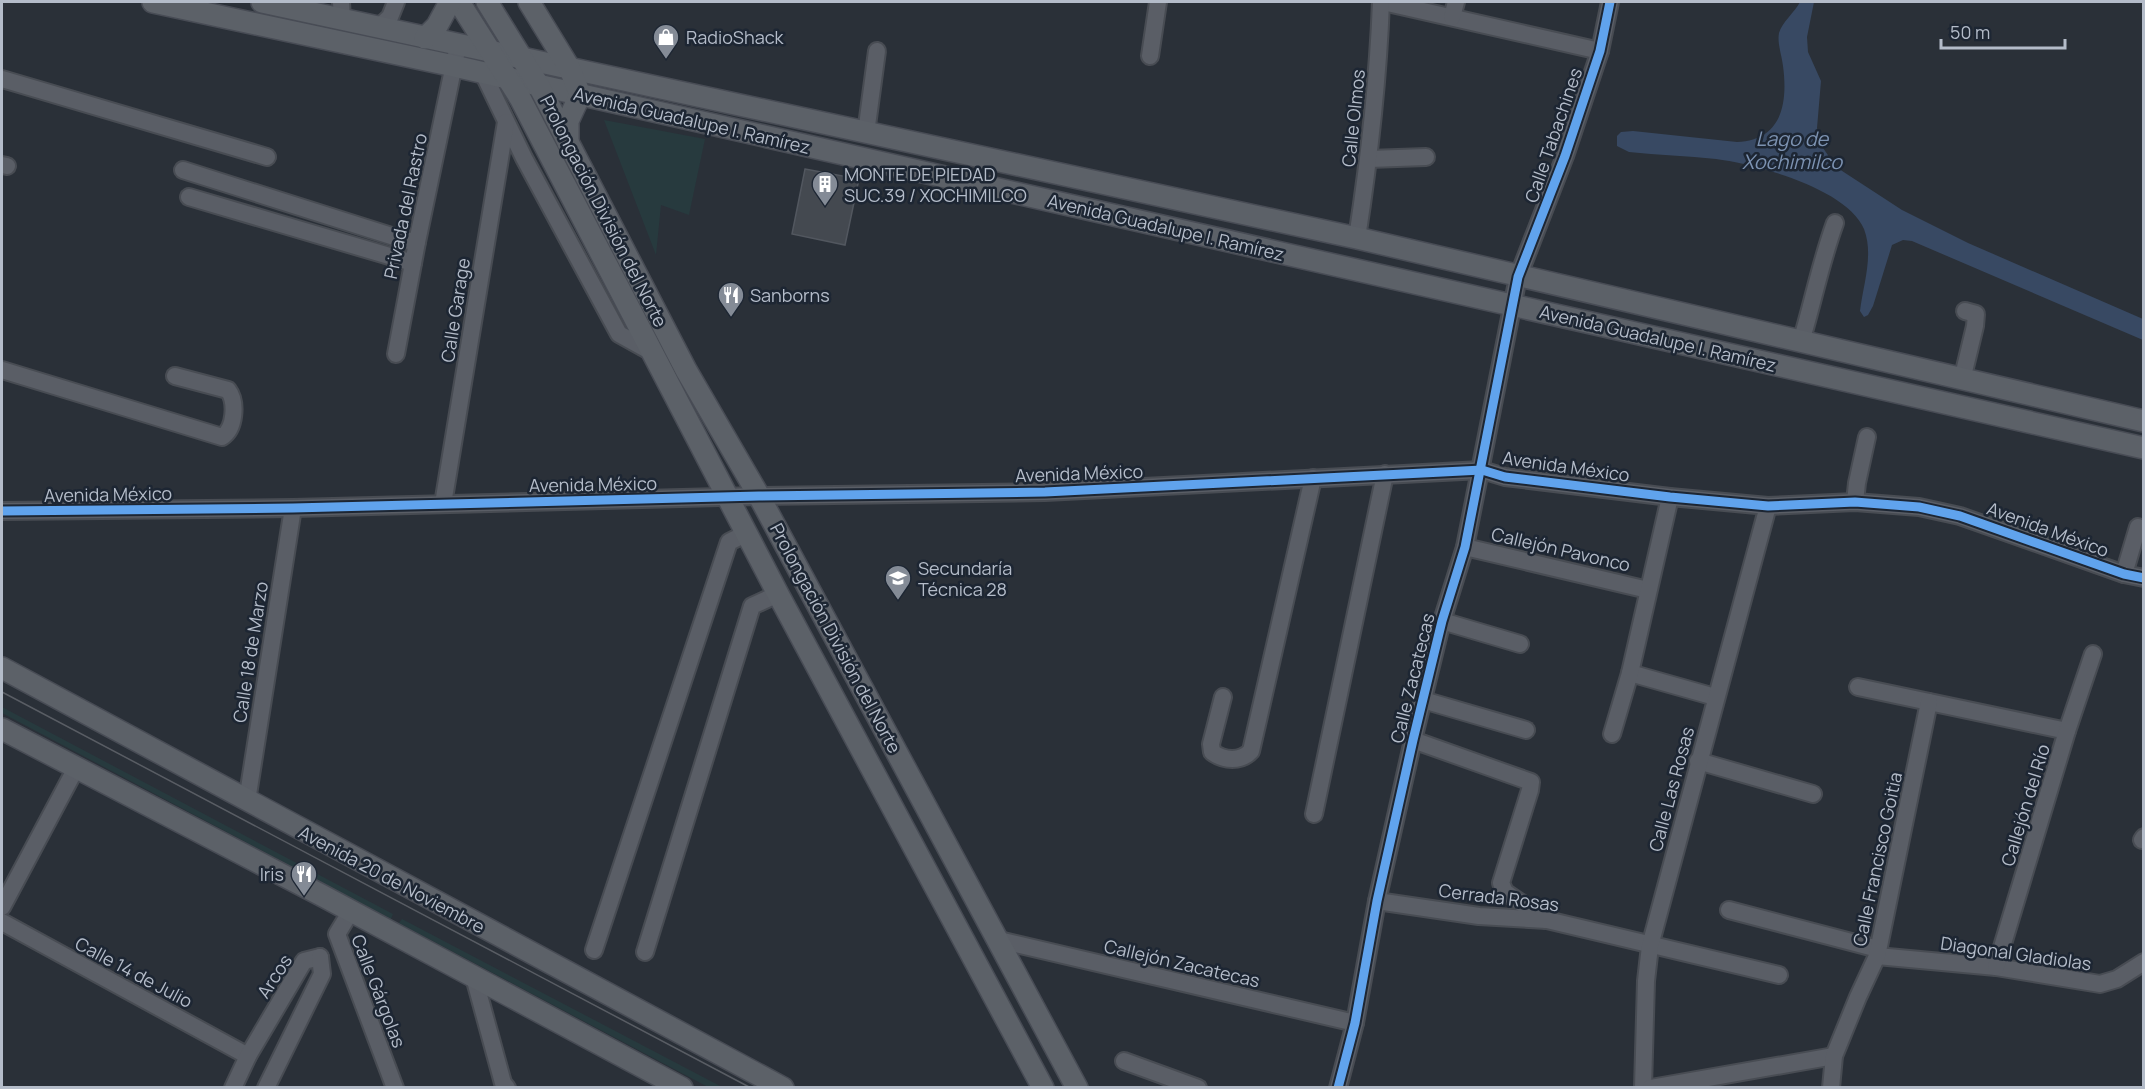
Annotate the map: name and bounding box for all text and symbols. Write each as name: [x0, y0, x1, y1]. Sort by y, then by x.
scale bar: [1941, 12, 2066, 50]
text: 50 m: [1950, 20, 1990, 44]
shop icon: RadioShack: [651, 22, 681, 60]
place label: RadioShack: [686, 25, 785, 49]
street label: Calle Tabachines: [1519, 64, 1587, 206]
street label: Calle Olmos: [1336, 68, 1370, 168]
street label: Avenida Guadalupe I. Ramírez: [571, 81, 813, 159]
street label: Prolongación División del Norte: [535, 91, 673, 331]
water label: Lago de Xochimilco: [1742, 125, 1843, 175]
street label: Privada del Rastro: [378, 131, 432, 281]
place label: MONTE DE PIEDAD SUC.39 / XOCHIMILCO: [844, 162, 1027, 207]
building icon: MONTE DE PIEDAD SUC.39 / XOCHIMILCO: [810, 169, 840, 207]
street label: Avenida Guadalupe I. Ramírez: [1045, 188, 1287, 266]
street label: Calle Garage: [435, 256, 475, 364]
restaurant icon: Sanborns: [716, 280, 746, 318]
place label: Sanborns: [750, 283, 830, 307]
street label: Avenida Guadalupe I. Ramírez: [1537, 299, 1779, 377]
street label: Avenida México: [1501, 445, 1631, 487]
street label: Avenida México: [1015, 459, 1143, 487]
street label: Avenida México: [529, 471, 657, 497]
street label: Avenida México: [44, 481, 172, 507]
street label: Avenida México: [1984, 496, 2112, 562]
street label: Prolongación División del Norte: [765, 519, 907, 757]
street label: Callejón Pavonco: [1489, 521, 1633, 577]
place label: Secundaría Técnica 28: [918, 556, 1012, 601]
school or university icon: Secundaría Técnica 28: [883, 563, 913, 601]
street label: Calle 18 de Marzo: [227, 580, 273, 724]
street label: Calle Zacatecas: [1384, 611, 1440, 745]
street label: Calle Las Rosas: [1643, 724, 1699, 854]
street label: Callejón del Río: [1995, 741, 2055, 869]
street label: Calle Francisco Goitia: [1847, 770, 1907, 948]
street label: Avenida 20 de Noviembre: [295, 820, 489, 938]
restaurant icon: Iris: [289, 859, 319, 897]
place label: Iris: [260, 862, 284, 886]
street label: Cerrada Rosas: [1437, 878, 1561, 916]
street label: Calle 14 de Julio: [71, 931, 197, 1013]
street label: Calle Gárgolas: [346, 931, 412, 1051]
street label: Diagonal Gladiolas: [1939, 931, 2093, 975]
street label: Callejón Zacatecas: [1102, 933, 1262, 993]
street label: Arcos: [251, 950, 297, 1002]

